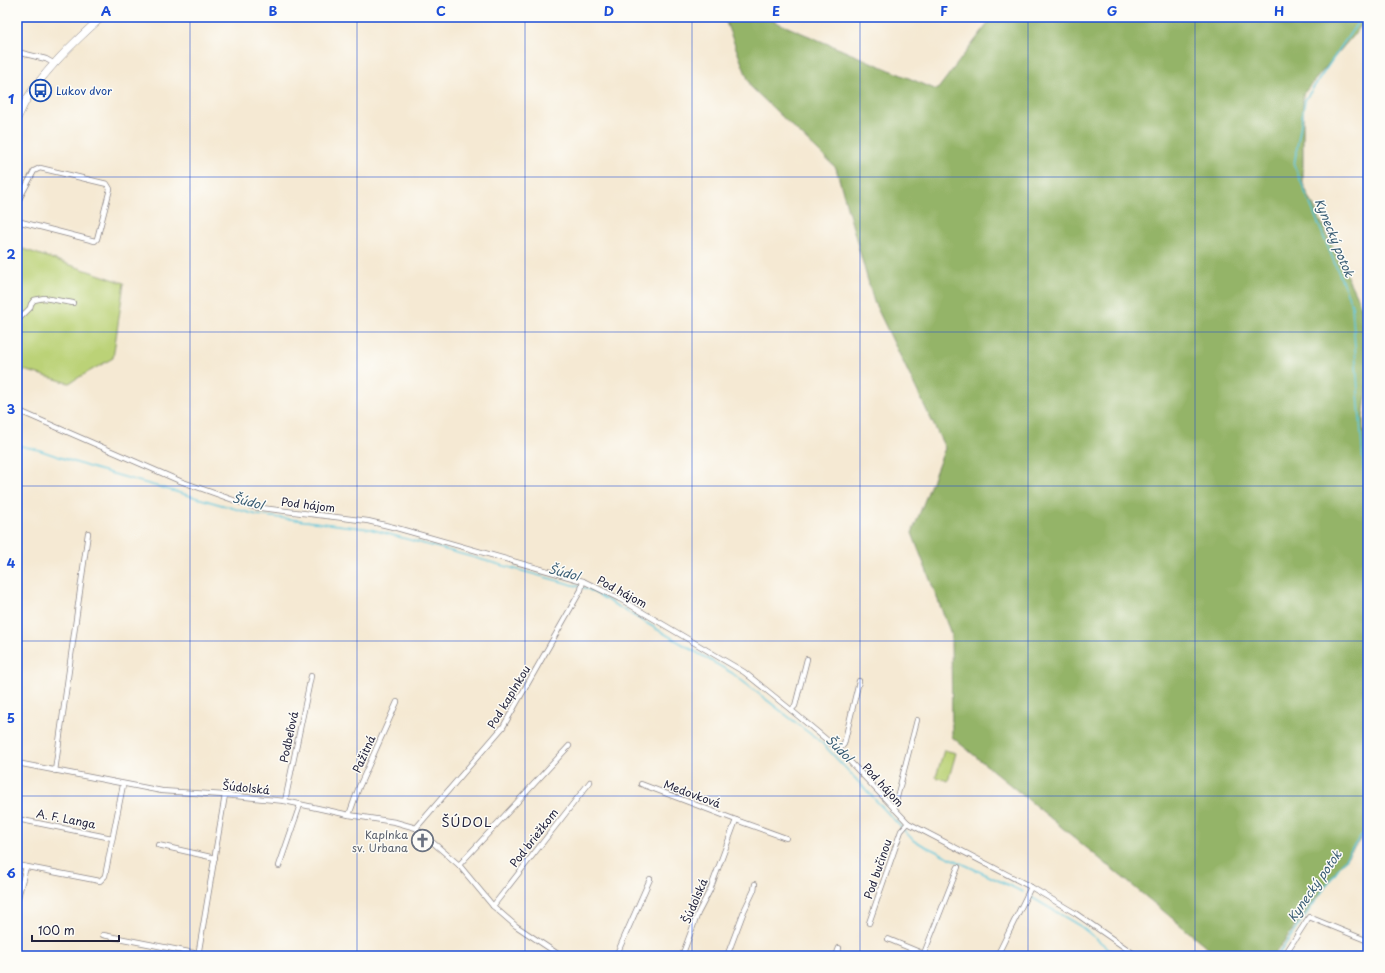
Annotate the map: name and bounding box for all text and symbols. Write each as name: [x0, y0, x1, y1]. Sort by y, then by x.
text: A: [101, 1, 111, 20]
text: B: [269, 1, 278, 20]
text: C: [436, 1, 446, 20]
text: D: [604, 1, 614, 20]
text: E: [772, 1, 780, 20]
text: F: [940, 1, 948, 20]
text: G: [1107, 1, 1117, 20]
text: H: [1274, 1, 1284, 20]
bus stop icon: Lukov dvor: [27, 78, 53, 104]
place label: Lukov dvor: [56, 82, 112, 99]
text: 1: [8, 89, 14, 108]
water label: Kynecký potok: [1311, 195, 1359, 280]
text: 2: [6, 244, 16, 263]
text: 3: [7, 399, 16, 418]
water label: Šúdol: [231, 488, 267, 514]
street label: Pod hájom: [280, 493, 336, 516]
text: 4: [7, 553, 16, 572]
water label: Šúdol: [547, 559, 583, 585]
street label: Pod hájom: [594, 571, 650, 612]
street label: Pod kaplnkou: [483, 662, 534, 732]
text: 5: [7, 708, 15, 727]
street label: Podbeľová: [275, 710, 302, 764]
water label: Šúdol: [822, 731, 858, 767]
street label: Pažitná: [348, 732, 379, 775]
street label: Pod hájom: [859, 759, 908, 810]
street label: Medovková: [661, 775, 723, 812]
street label: Šúdolská: [222, 777, 271, 798]
street label: A. F. Langa: [35, 804, 98, 833]
street label: Pod briežkom: [505, 805, 562, 871]
district label: ŠÚDOL: [441, 812, 493, 831]
place label: Kaplnka sv. Urbana: [352, 826, 408, 856]
church icon: Kaplnka sv. Urbana: [410, 828, 436, 854]
street label: Pod bučinou: [859, 836, 896, 901]
water label: Kynecký potok: [1283, 846, 1346, 925]
text: 6: [6, 863, 16, 882]
street label: Šúdolská: [677, 875, 712, 926]
scale bar: [32, 917, 119, 943]
text: 100 m: [38, 921, 75, 939]

